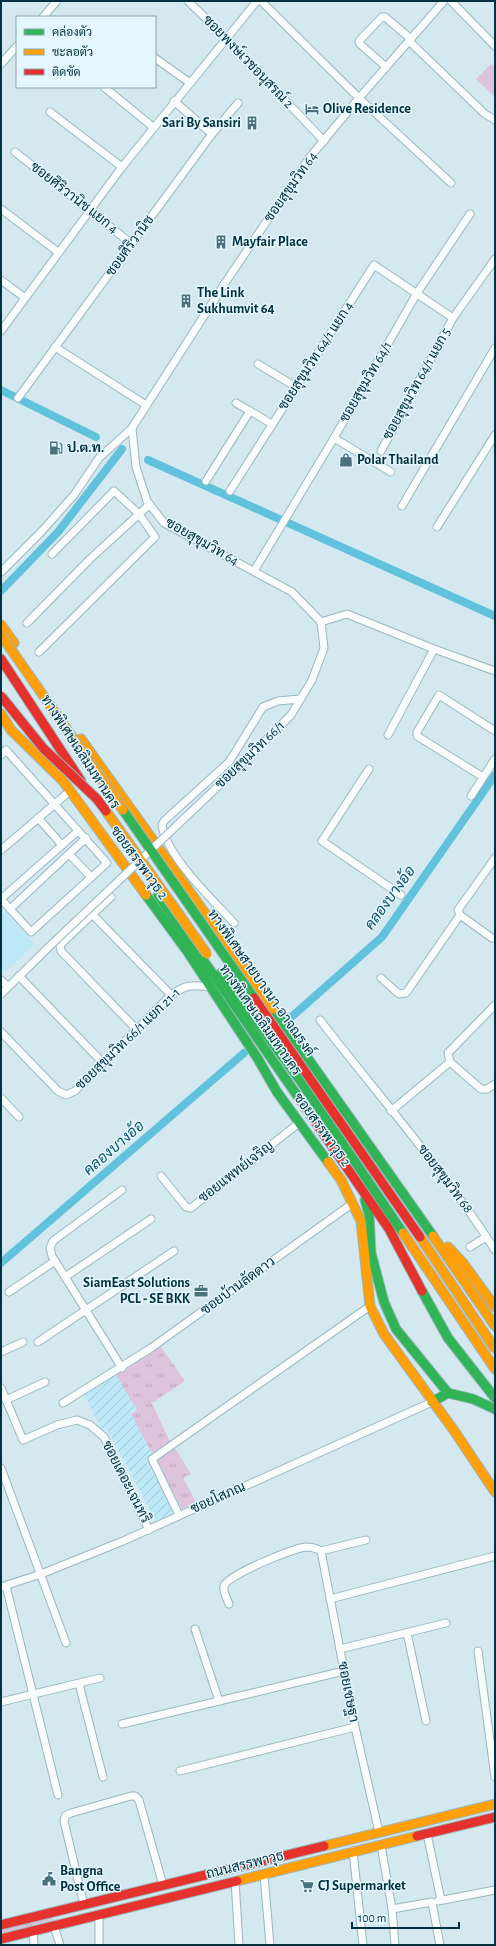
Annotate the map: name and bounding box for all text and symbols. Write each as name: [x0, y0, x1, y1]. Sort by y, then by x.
street label: ซอยพงษ์เวชอนุสรณ์ 2: [199, 11, 298, 113]
legend: [16, 16, 156, 88]
text: คล่องตัว: [52, 25, 92, 38]
text: ชะลอตัว: [52, 45, 93, 58]
text: ติดขัด: [52, 65, 81, 78]
hotel icon: Olive Residence: [304, 101, 320, 117]
place label: Olive Residence: [323, 102, 411, 116]
building icon: Sari By Sansiri: [244, 115, 260, 131]
place label: Sari By Sansiri: [162, 116, 241, 130]
street label: ซอยสุขุมวิท 64: [260, 148, 322, 226]
street label: ซอยศิริวานิช แยก 4: [28, 158, 122, 237]
street label: ซอยศิริวานิช: [102, 212, 157, 279]
building icon: Mayfair Place: [213, 234, 229, 250]
place label: Mayfair Place: [232, 235, 308, 249]
place label: The Link Sukhumvit 64: [197, 286, 275, 316]
building icon: The Link Sukhumvit 64: [178, 293, 194, 309]
street label: ซอยสุขุมวิท 64/1 แยก 4: [274, 298, 358, 414]
street label: ซอยสุขุมวิท 64/1 แยก 5: [379, 325, 455, 443]
street label: ซอยสุขุมวิท 64/1: [336, 338, 396, 426]
fuel station icon: ป.ต.ท.: [48, 440, 64, 456]
place label: ป.ต.ท.: [67, 441, 104, 455]
shop icon: Polar Thailand: [338, 452, 354, 468]
place label: Polar Thailand: [357, 453, 439, 467]
street label: ซอยสุขุมวิท 64: [162, 514, 242, 570]
street label: ทางพิเศษเฉลิมมหานคร: [38, 692, 124, 811]
street label: ซอยสุขุมวิท 66/1: [211, 717, 289, 793]
street label: ซอยสรรพาวุธ 2: [106, 824, 170, 903]
water label: คลองบางอ้อ: [360, 861, 418, 933]
street label: ทางพิเศษสายบางนา-อาจณรงค์: [205, 905, 320, 1059]
street label: ทางพิเศษเฉลิมมหานคร: [216, 961, 305, 1078]
street label: ซอยสุขุมวิท 66/1 แยก 21-1: [72, 984, 184, 1094]
street label: ซอยสรรพาวุธ 2: [289, 1091, 353, 1170]
water label: คลองบางอ้อ: [79, 1115, 147, 1178]
street label: ซอยแพทย์เจริญ: [194, 1136, 277, 1206]
street label: ซอยสุขุมวิท 68: [413, 1141, 477, 1217]
street label: ซอยบ้านลัดดาว: [196, 1252, 278, 1318]
place label: SiamEast Solutions PCL - SE BKK: [83, 1276, 191, 1306]
office icon: SiamEast Solutions PCL - SE BKK: [193, 1283, 209, 1299]
street label: ซอยเดอะเจนทริ: [99, 1438, 155, 1526]
street label: ซอยโสภณ: [188, 1478, 248, 1516]
street label: ซอยเชษฐา: [334, 1660, 361, 1724]
street label: ถนนสรรพาวุธ: [205, 1849, 286, 1883]
place label: Bangna Post Office: [60, 1864, 121, 1894]
public building icon: Bangna Post Office: [41, 1871, 57, 1887]
supermarket icon: CJ Supermarket: [299, 1878, 315, 1894]
place label: CJ Supermarket: [318, 1879, 406, 1893]
scale bar: [352, 1904, 459, 1930]
text: 100 m: [358, 1912, 386, 1924]

